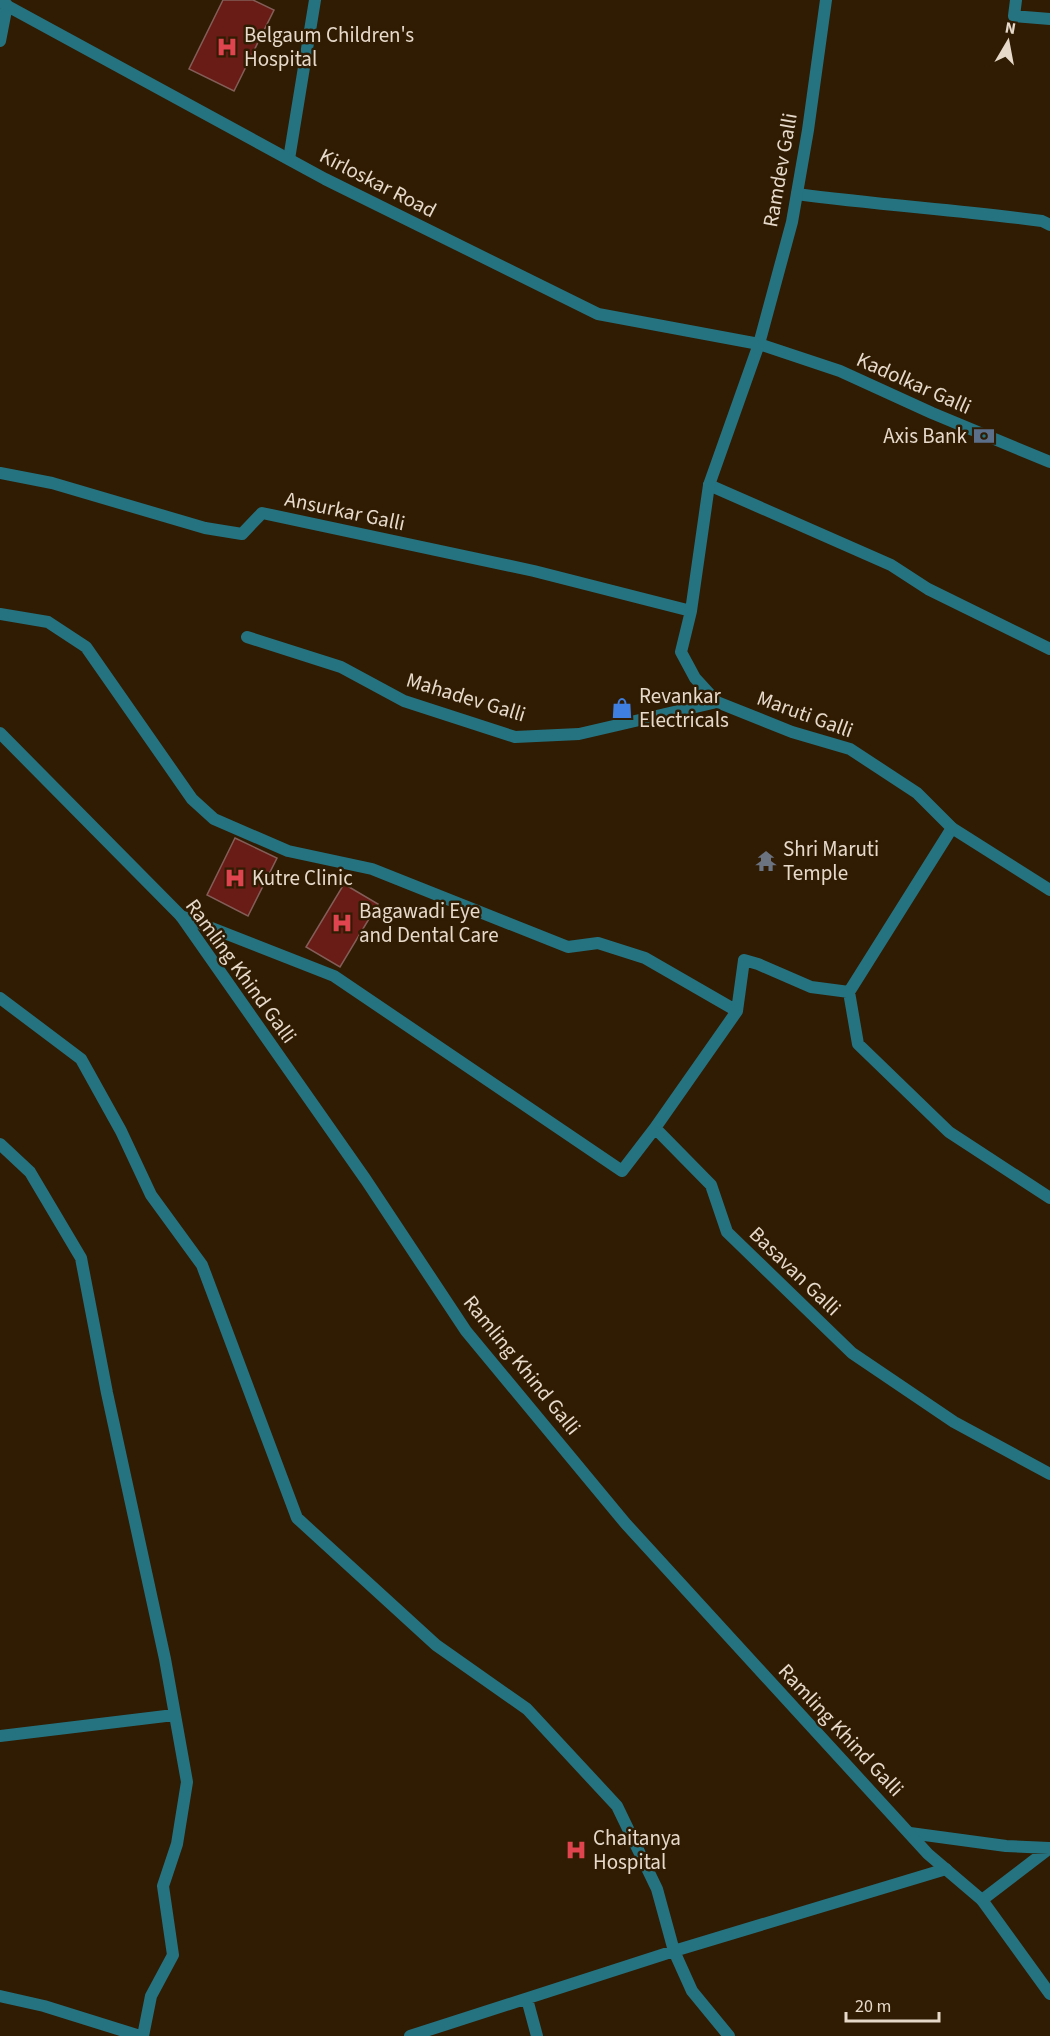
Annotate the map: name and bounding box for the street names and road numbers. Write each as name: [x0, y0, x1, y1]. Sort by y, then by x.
street label: Ramdev Galli: [755, 111, 805, 229]
street label: Kirloskar Road: [314, 141, 442, 225]
street label: Kadolkar Galli: [852, 344, 976, 422]
street label: Ansurkar Galli: [282, 484, 408, 538]
street label: Mahadev Galli: [403, 665, 529, 729]
street label: Maruti Galli: [753, 683, 857, 745]
street label: Ramling Khind Galli: [178, 893, 304, 1049]
street label: Basavan Galli: [742, 1219, 848, 1323]
street label: Ramling Khind Galli: [456, 1289, 588, 1441]
street label: Ramling Khind Galli: [771, 1657, 911, 1803]

